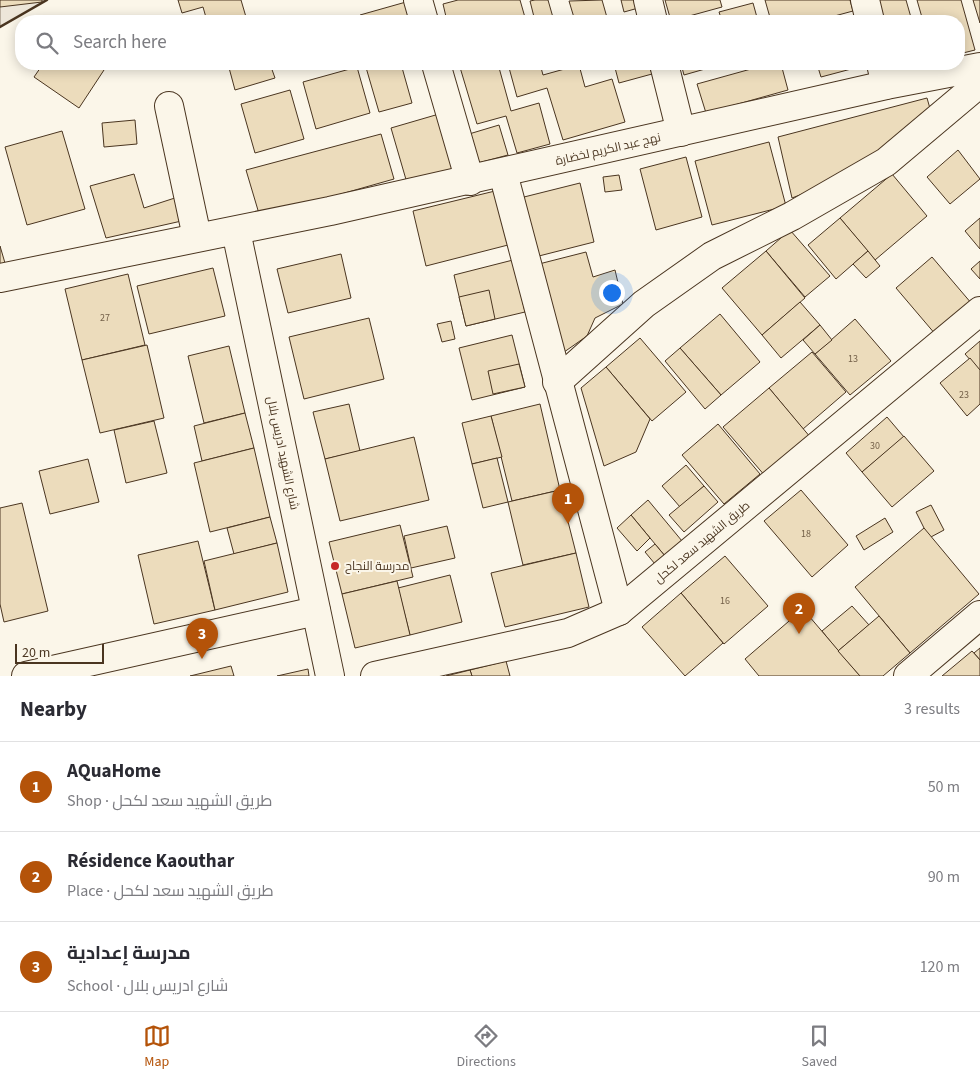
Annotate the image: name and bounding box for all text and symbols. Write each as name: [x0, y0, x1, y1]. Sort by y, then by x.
search box: [15, 15, 965, 70]
icon: search: [33, 29, 61, 57]
text: Search here: [73, 29, 167, 56]
street label: نهج عبد الكريم لخضارة: [554, 129, 662, 170]
your location: [599, 280, 625, 306]
house number: 27: [100, 311, 110, 325]
house number: 13: [848, 352, 858, 366]
house number: 23: [959, 388, 969, 402]
street label: شارع الشهيد ادريس بلال: [262, 395, 303, 512]
house number: 30: [870, 439, 880, 453]
pin: 1: [552, 483, 584, 524]
street label: طريق الشهيد سعد لكحل: [651, 497, 754, 588]
house number: 18: [801, 527, 811, 541]
place label: مدرسة النجاح: [345, 558, 409, 575]
marker: مدرسة النجاح: [329, 560, 341, 572]
pin: 2: [783, 593, 815, 634]
house number: 16: [720, 594, 730, 608]
pin: 3: [186, 618, 218, 659]
scale bar: [15, 641, 104, 664]
text: 20 m: [22, 643, 50, 663]
text: Nearby: [20, 694, 87, 724]
text: 3 results: [904, 698, 960, 720]
text: AQuaHome: [67, 758, 161, 785]
text: 1: [32, 776, 40, 798]
text: 50 m: [928, 776, 960, 798]
text: Shop · طريق الشهيد سعد لكحل: [67, 790, 272, 812]
text: Résidence Kaouthar: [67, 848, 234, 875]
text: 2: [32, 866, 40, 888]
text: 90 m: [928, 866, 960, 888]
text: Place · طريق الشهيد سعد لكحل: [67, 880, 274, 902]
text: مدرسة إعدادية: [67, 940, 190, 967]
text: 3: [32, 956, 40, 978]
text: 120 m: [920, 956, 960, 978]
text: School · شارع ادريس بلال: [67, 975, 228, 997]
tab: Map: [143, 1022, 171, 1072]
tab: Directions: [457, 1022, 516, 1072]
tab: Saved: [801, 1022, 837, 1072]

